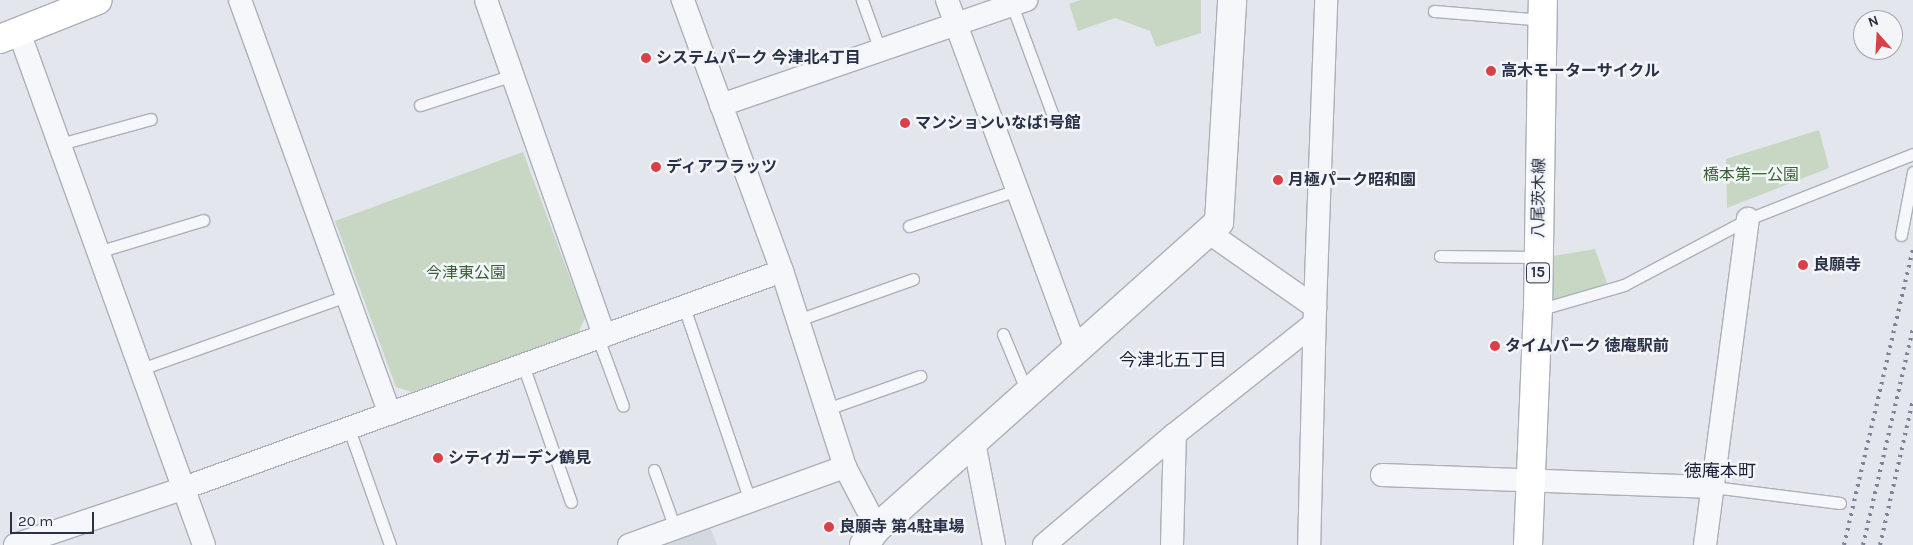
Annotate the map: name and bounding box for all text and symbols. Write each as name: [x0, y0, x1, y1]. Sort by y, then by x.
north arrow: [1853, 10, 1903, 60]
text: N: [1866, 12, 1881, 31]
place label: システムパーク 今津北4丁目: [656, 48, 862, 68]
marker: システムパーク 今津北4丁目: [640, 52, 652, 64]
place label: 高木モーターサイクル: [1501, 61, 1661, 81]
marker: 高木モーターサイクル: [1485, 65, 1497, 77]
place label: マンションいなば1号館: [915, 113, 1081, 133]
marker: マンションいなば1号館: [899, 117, 911, 129]
place label: ディアフラッツ: [666, 157, 778, 177]
street label: 八尾茨木線: [1529, 158, 1549, 238]
marker: ディアフラッツ: [650, 161, 662, 173]
park label: 橋本第一公園: [1703, 165, 1799, 185]
place label: 月極パーク昭和園: [1288, 170, 1416, 190]
marker: 月極パーク昭和園: [1272, 174, 1284, 186]
place label: 良願寺: [1813, 255, 1861, 275]
marker: 良願寺: [1797, 259, 1809, 271]
road number: 15: [1526, 260, 1550, 286]
park label: 今津東公園: [426, 263, 506, 283]
place label: タイムパーク 徳庵駅前: [1505, 336, 1669, 356]
marker: タイムパーク 徳庵駅前: [1489, 340, 1501, 352]
district label: 今津北五丁目: [1119, 349, 1227, 371]
place label: シティガーデン鶴見: [448, 448, 592, 468]
marker: シティガーデン鶴見: [432, 452, 444, 464]
district label: 徳庵本町: [1684, 460, 1756, 482]
scale bar: [12, 502, 96, 534]
text: 20 m: [18, 512, 53, 530]
place label: 良願寺 第4駐車場: [839, 517, 965, 537]
marker: 良願寺 第4駐車場: [823, 521, 835, 533]

